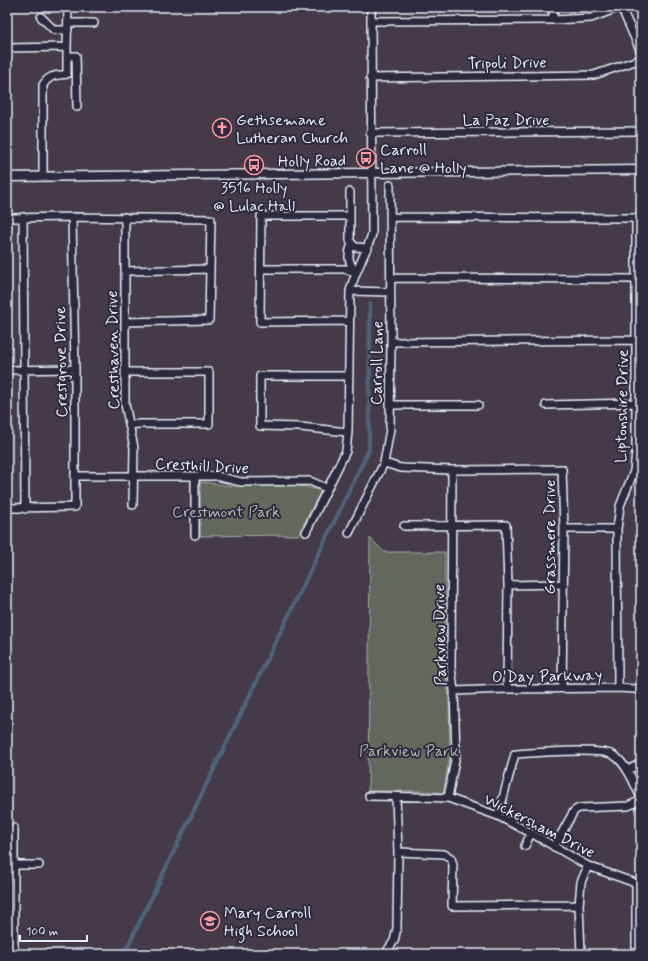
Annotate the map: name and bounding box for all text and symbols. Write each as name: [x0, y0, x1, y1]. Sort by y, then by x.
street label: Tripoli Drive: [467, 52, 547, 75]
place label: Gethsemane Lutheran Church: [236, 110, 348, 149]
street label: La Paz Drive: [462, 110, 550, 131]
church icon: Gethsemane Lutheran Church: [211, 117, 233, 139]
place label: Carroll Lane @ Holly: [380, 140, 467, 179]
bus stop icon: Carroll Lane @ Holly: [355, 147, 377, 169]
street label: Holly Road: [278, 150, 346, 173]
bus stop icon: 3516 Holly @ Lulac Hall: [243, 154, 265, 176]
place label: 3516 Holly @ Lulac Hall: [213, 178, 295, 217]
street label: Cresthaven Drive: [102, 290, 125, 410]
street label: Crestgrove Drive: [50, 306, 73, 418]
street label: Carroll Lane: [366, 321, 389, 405]
street label: Liptonshire Drive: [611, 349, 634, 463]
street label: Cresthill Drive: [154, 454, 249, 479]
street label: Grassmere Drive: [540, 480, 561, 594]
park label: Crestmont Park: [172, 502, 280, 523]
street label: Parkview Drive: [429, 584, 452, 686]
street label: O'Day Parkway: [492, 665, 602, 688]
park label: Parkview Park: [359, 741, 459, 762]
street label: Wickersham Drive: [480, 789, 599, 863]
place label: Mary Carroll High School: [224, 903, 312, 943]
school or university icon: Mary Carroll High School: [199, 910, 221, 932]
scale bar: [20, 917, 87, 943]
text: 100 m: [26, 924, 58, 940]

